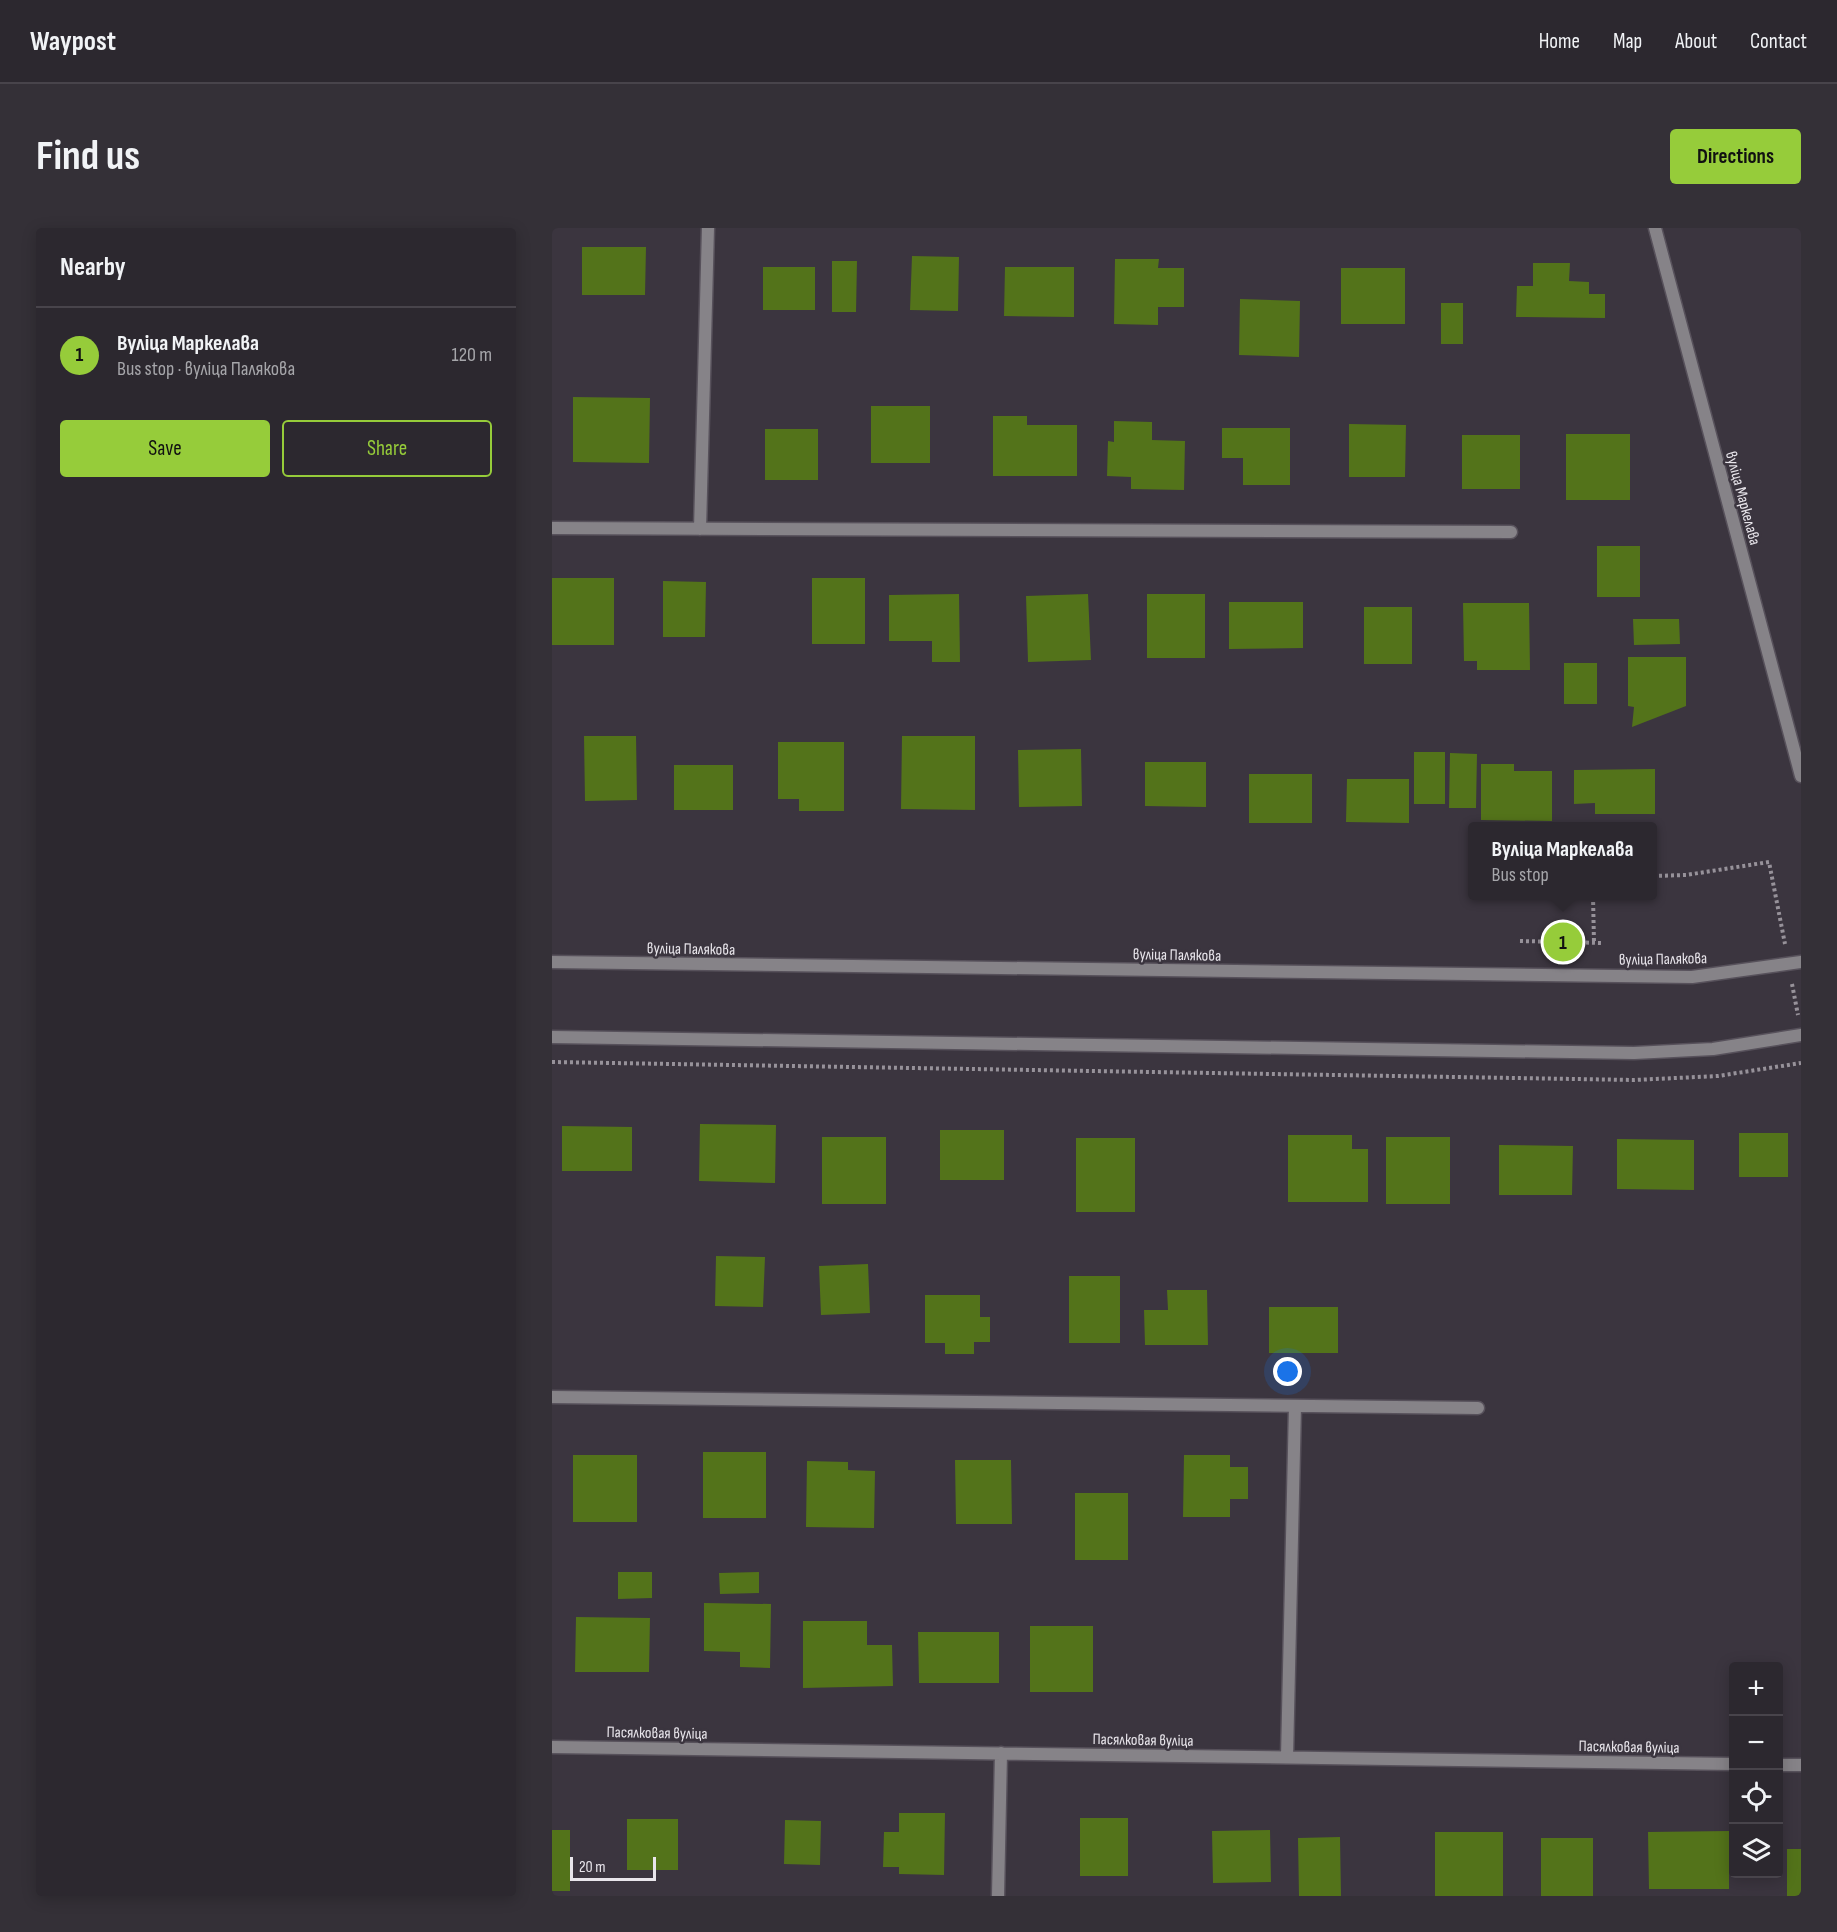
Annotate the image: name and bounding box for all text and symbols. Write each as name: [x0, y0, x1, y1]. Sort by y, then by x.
text: Waypost: [30, 25, 116, 58]
text: Home: [1539, 29, 1580, 54]
text: Map: [1613, 29, 1642, 54]
text: About: [1675, 29, 1717, 54]
text: Contact: [1750, 29, 1807, 54]
button: Directions: [1670, 129, 1801, 184]
text: Find us: [36, 131, 140, 182]
text: Nearby: [60, 252, 126, 283]
text: Вуліца Маркелава: [117, 330, 259, 357]
text: 1: [76, 343, 83, 367]
text: 120 m: [452, 343, 492, 367]
text: Bus stop · вуліца Палякова: [117, 357, 295, 381]
button: Save: [60, 420, 270, 477]
button: Share: [282, 420, 492, 477]
street label: вуліца Маркелава: [1721, 449, 1764, 547]
popup: [1468, 822, 1657, 900]
text: Вуліца Маркелава: [1492, 836, 1633, 863]
text: Bus stop: [1492, 863, 1549, 887]
pin: 1: [1544, 920, 1582, 964]
street label: вуліца Палякова: [647, 939, 735, 960]
street label: вуліца Палякова: [1133, 945, 1221, 966]
street label: вуліца Палякова: [1619, 949, 1707, 970]
your location: [1273, 1357, 1302, 1386]
map controls: [1729, 1662, 1783, 1878]
button: +: [1729, 1662, 1783, 1716]
button: −: [1729, 1716, 1783, 1770]
street label: Пасялковая вуліца: [606, 1723, 708, 1744]
street label: Пасялковая вуліца: [1092, 1730, 1194, 1751]
street label: Пасялковая вуліца: [1578, 1737, 1680, 1758]
button: locate: [1729, 1770, 1783, 1824]
button: layers: [1729, 1824, 1783, 1878]
scale bar: [570, 1854, 656, 1882]
text: 20 m: [579, 1858, 606, 1877]

